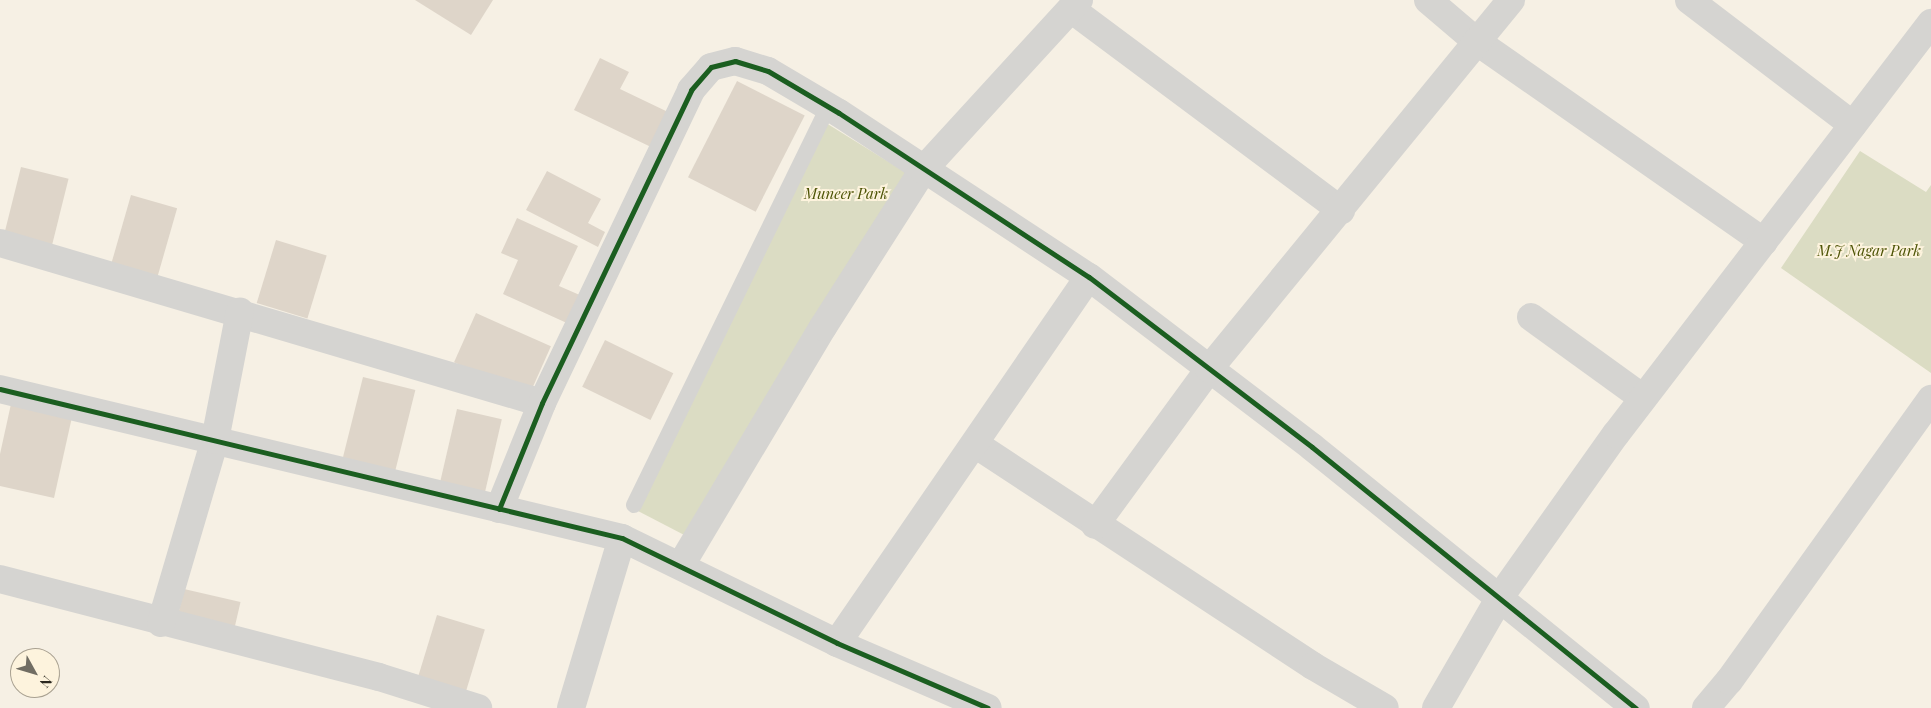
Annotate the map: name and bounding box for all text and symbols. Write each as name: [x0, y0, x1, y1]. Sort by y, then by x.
park label: Muneer Park: [804, 185, 888, 203]
park label: M.J Nagar Park: [1817, 242, 1921, 260]
north arrow: [10, 648, 60, 698]
text: N: [36, 672, 57, 692]

